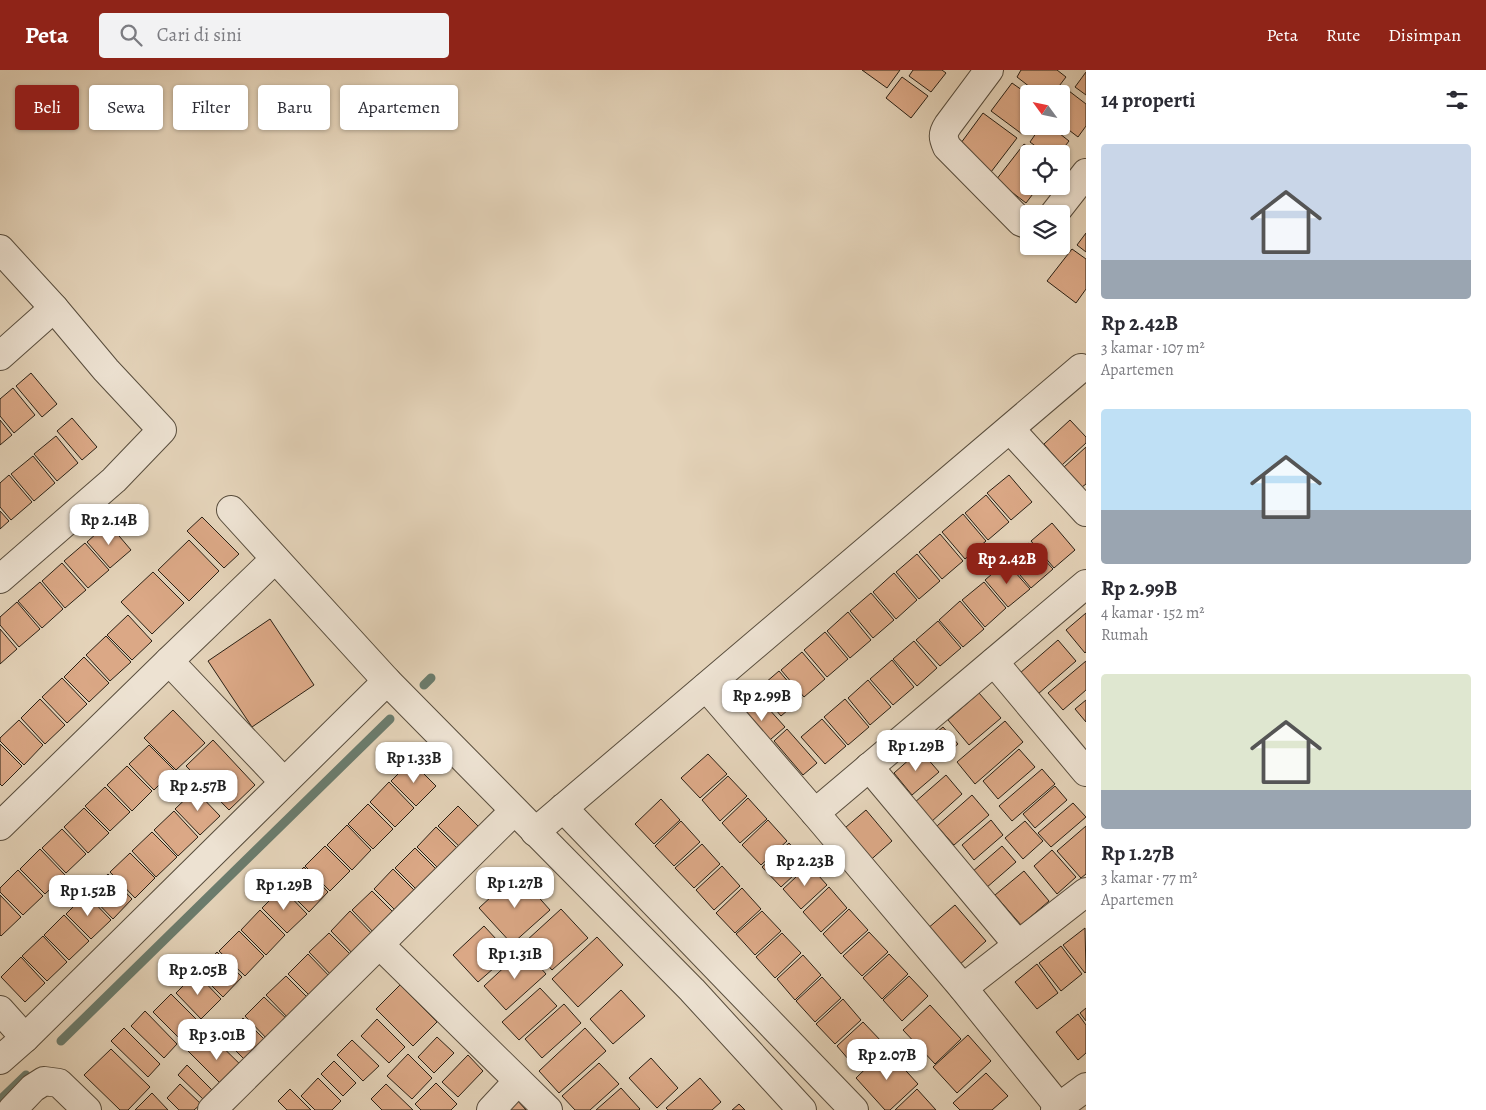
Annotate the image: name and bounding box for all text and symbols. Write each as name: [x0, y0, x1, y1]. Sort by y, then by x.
search box: [99, 13, 449, 58]
text: Peta: [25, 19, 69, 51]
icon: search: [117, 21, 145, 49]
text: Cari di sini: [157, 22, 242, 48]
text: Peta: [1267, 23, 1298, 47]
text: Rute: [1326, 23, 1360, 47]
text: Disimpan: [1388, 23, 1461, 47]
chip: Beli: [15, 85, 79, 130]
chip: Sewa: [89, 85, 163, 130]
chip: Filter: [173, 85, 248, 130]
chip: Baru: [258, 85, 330, 130]
chip: Apartemen: [340, 85, 458, 130]
north arrow: [1020, 85, 1070, 135]
map controls: [1020, 85, 1070, 255]
text: 14 properti: [1101, 86, 1195, 114]
icon: filters: [1443, 86, 1471, 114]
button: locate: [1020, 145, 1070, 195]
icon: home: [1241, 177, 1331, 267]
button: layers: [1020, 205, 1070, 255]
text: Rp 2.42B: [1101, 309, 1178, 337]
text: 3 kamar · 107 m²: [1101, 337, 1205, 359]
text: Apartemen: [1101, 359, 1174, 381]
icon: home: [1241, 442, 1331, 532]
pin: Rp 2.14B: [57, 504, 161, 546]
text: Rp 2.14B: [81, 509, 137, 531]
pin: Rp 2.42B: [955, 542, 1059, 585]
text: Rp 2.42B: [978, 548, 1036, 570]
text: Rp 2.99B: [1101, 574, 1178, 602]
text: 4 kamar · 152 m²: [1101, 602, 1205, 624]
text: Rumah: [1101, 624, 1148, 646]
pin: Rp 2.99B: [710, 680, 814, 722]
text: Rp 2.99B: [733, 685, 791, 707]
icon: home: [1241, 707, 1331, 797]
pin: Rp 1.29B: [864, 730, 968, 772]
text: Rp 1.29B: [888, 735, 944, 757]
pin: Rp 1.33B: [362, 742, 466, 784]
text: Rp 1.33B: [386, 747, 442, 769]
pin: Rp 2.57B: [146, 770, 250, 812]
text: Rp 2.57B: [169, 775, 227, 797]
text: Rp 1.27B: [1101, 839, 1175, 867]
pin: Rp 2.23B: [753, 844, 857, 887]
text: Rp 2.23B: [776, 850, 834, 872]
pin: Rp 1.27B: [463, 866, 567, 909]
text: 3 kamar · 77 m²: [1101, 867, 1198, 889]
pin: Rp 1.29B: [232, 868, 336, 911]
text: Rp 1.27B: [487, 872, 543, 894]
pin: Rp 1.52B: [36, 874, 140, 917]
text: Rp 1.29B: [256, 874, 312, 896]
text: Rp 1.52B: [60, 880, 116, 902]
text: Apartemen: [1101, 889, 1174, 911]
pin: Rp 1.31B: [463, 938, 567, 980]
text: Rp 1.31B: [488, 943, 542, 965]
pin: Rp 2.05B: [146, 954, 250, 996]
text: Rp 2.05B: [169, 959, 227, 981]
pin: Rp 3.01B: [165, 1018, 269, 1061]
text: Rp 3.01B: [189, 1024, 245, 1046]
pin: Rp 2.07B: [835, 1038, 939, 1081]
text: Rp 2.07B: [858, 1044, 916, 1066]

